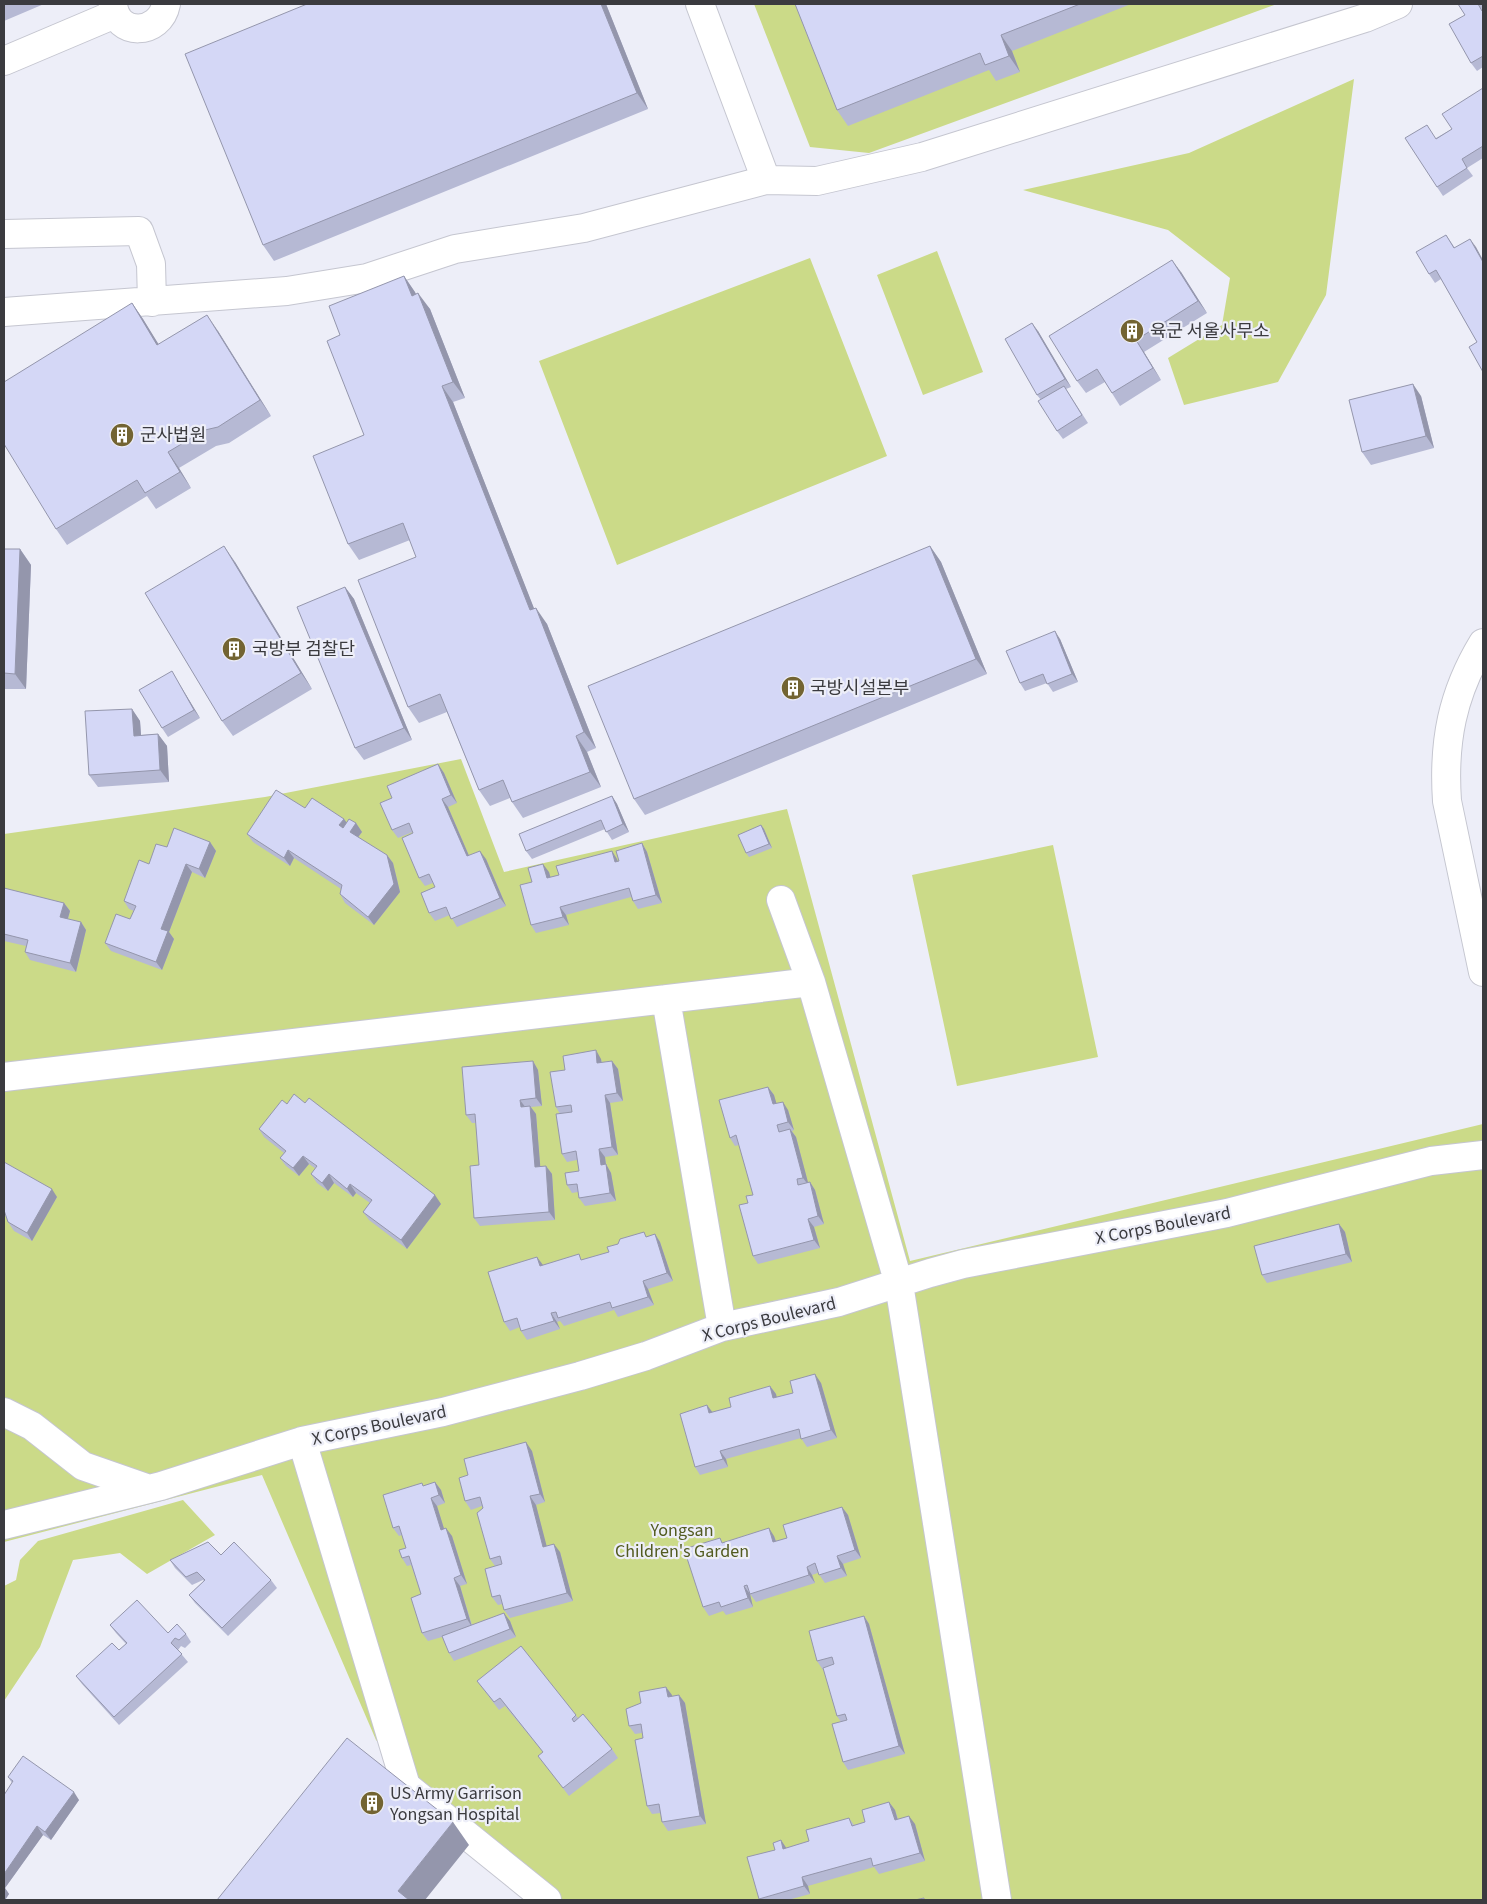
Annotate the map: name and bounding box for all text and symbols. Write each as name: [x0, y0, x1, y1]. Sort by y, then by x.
building icon: 육군 서울사무소: [1119, 318, 1145, 344]
place label: 육군 서울사무소: [1150, 319, 1270, 344]
building icon: 군사법원: [109, 422, 135, 448]
place label: 군사법원: [140, 423, 206, 448]
building icon: 국방부 검찰단: [221, 636, 247, 662]
place label: 국방부 검찰단: [252, 637, 355, 662]
building icon: 국방시설본부: [780, 675, 806, 701]
place label: 국방시설본부: [810, 676, 909, 701]
street label: X Corps Boulevard: [1093, 1200, 1233, 1251]
street label: X Corps Boulevard: [700, 1291, 839, 1348]
street label: X Corps Boulevard: [309, 1399, 449, 1452]
park label: Yongsan Children's Garden: [615, 1518, 749, 1564]
place label: US Army Garrison Yongsan Hospital: [389, 1781, 522, 1827]
building icon: US Army Garrison Yongsan Hospital: [359, 1790, 385, 1816]

